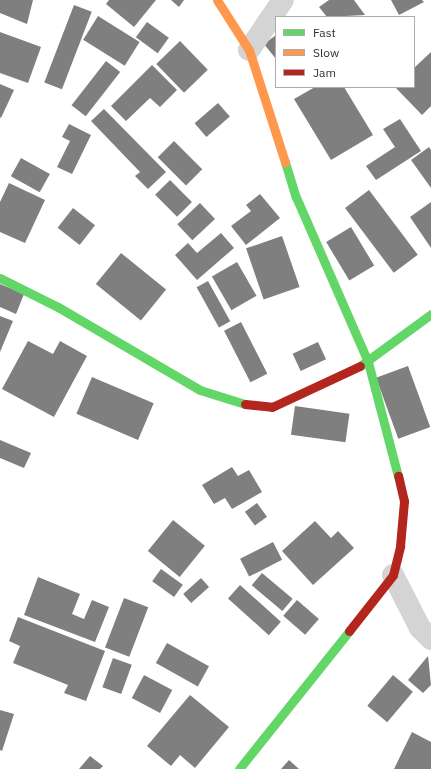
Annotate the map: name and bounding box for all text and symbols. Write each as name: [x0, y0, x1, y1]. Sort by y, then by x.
legend: [275, 16, 415, 88]
text: Fast: [313, 25, 336, 40]
text: Slow: [313, 45, 339, 60]
text: Jam: [313, 65, 336, 80]

